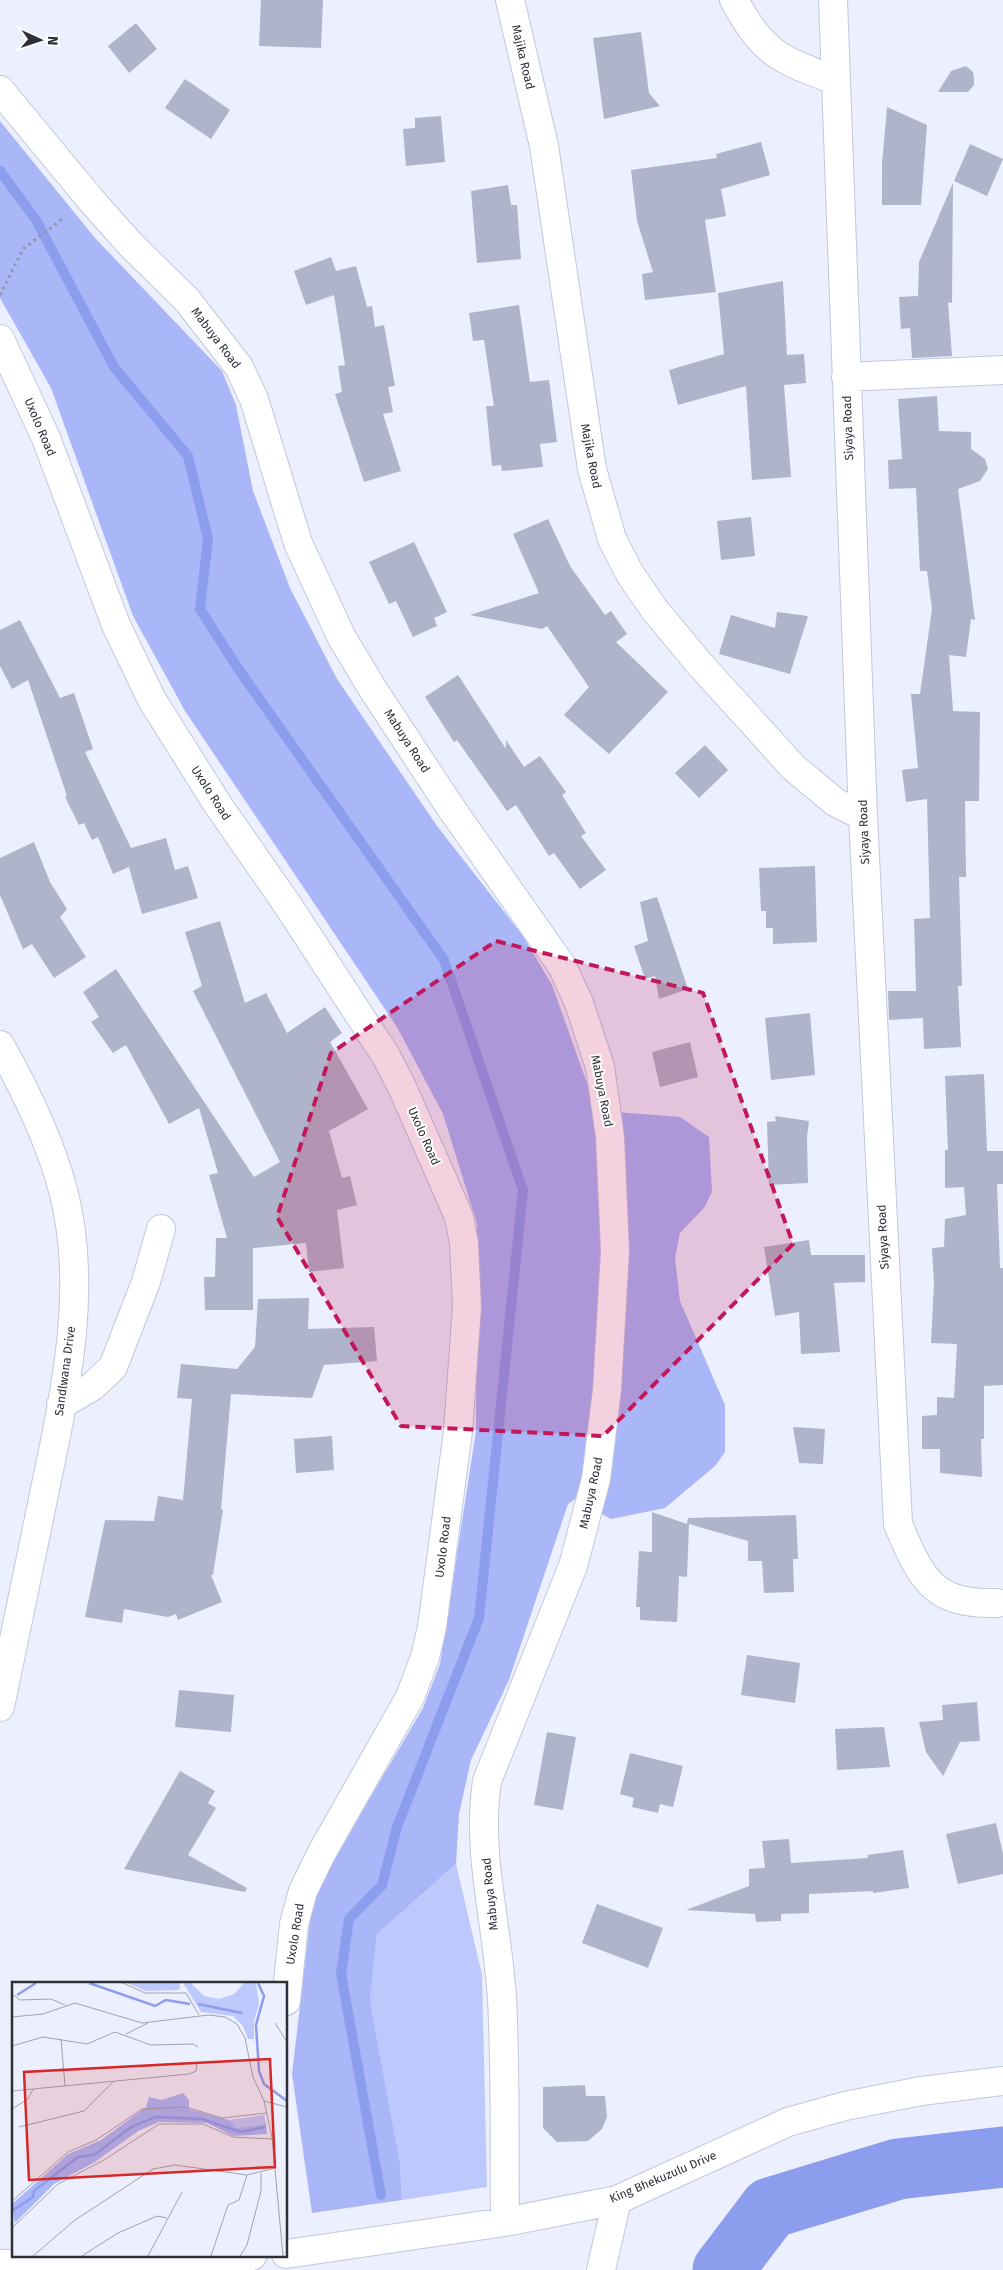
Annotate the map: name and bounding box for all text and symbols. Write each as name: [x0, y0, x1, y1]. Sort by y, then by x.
north arrow: [15, 15, 65, 65]
street label: Majika Road: [509, 23, 537, 91]
text: N: [44, 36, 61, 46]
street label: Mabuya Road: [188, 305, 244, 371]
street label: Siyaya Road: [840, 395, 856, 461]
street label: Uxolo Road: [21, 396, 59, 458]
street label: Majika Road: [578, 422, 604, 490]
street label: Mabuya Road: [381, 707, 433, 775]
street label: Uxolo Road: [188, 763, 234, 823]
street label: Siyaya Road: [856, 799, 872, 865]
street label: Mabuya Road: [588, 1054, 616, 1128]
street label: Uxolo Road: [405, 1105, 443, 1167]
street label: Siyaya Road: [874, 1204, 892, 1270]
street label: Sandlwana Drive: [52, 1325, 78, 1417]
street label: Mabuya Road: [577, 1456, 605, 1530]
street label: Uxolo Road: [432, 1515, 454, 1579]
street label: Mabuya Road: [479, 1857, 501, 1931]
street label: Uxolo Road: [283, 1902, 307, 1966]
inset map: [12, 1982, 288, 2258]
street label: King Bhekuzulu Drive: [607, 2148, 719, 2206]

